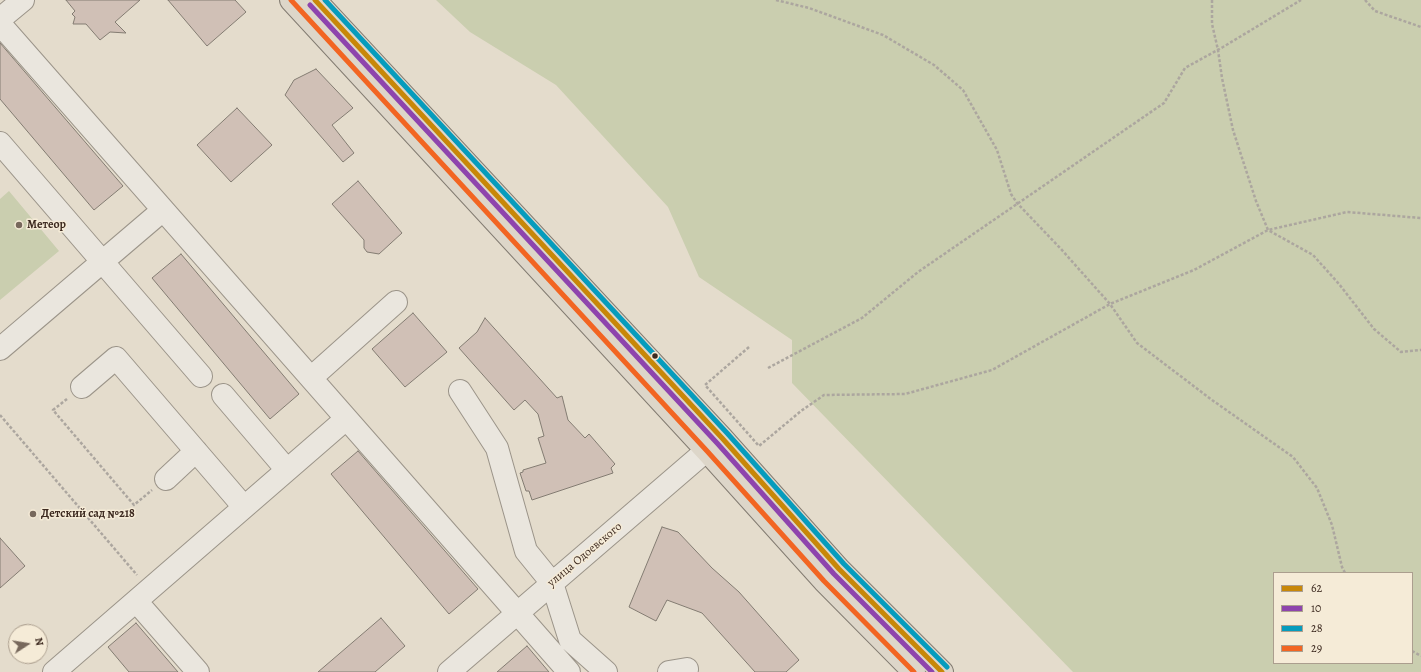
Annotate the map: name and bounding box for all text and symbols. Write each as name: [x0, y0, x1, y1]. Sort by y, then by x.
place label: Метеор: [27, 218, 66, 232]
marker: Метеор: [14, 220, 24, 230]
unlabelled marker: [650, 351, 660, 361]
place label: Детский сад №218: [41, 507, 135, 521]
marker: Детский сад №218: [28, 509, 38, 519]
street label: улица Одоевского: [545, 520, 625, 590]
legend: [1273, 572, 1413, 664]
text: 62: [1311, 580, 1322, 596]
text: 10: [1311, 600, 1322, 616]
text: 28: [1311, 620, 1323, 636]
north arrow: [8, 624, 48, 664]
text: N: [31, 636, 47, 647]
text: 29: [1311, 640, 1322, 656]

